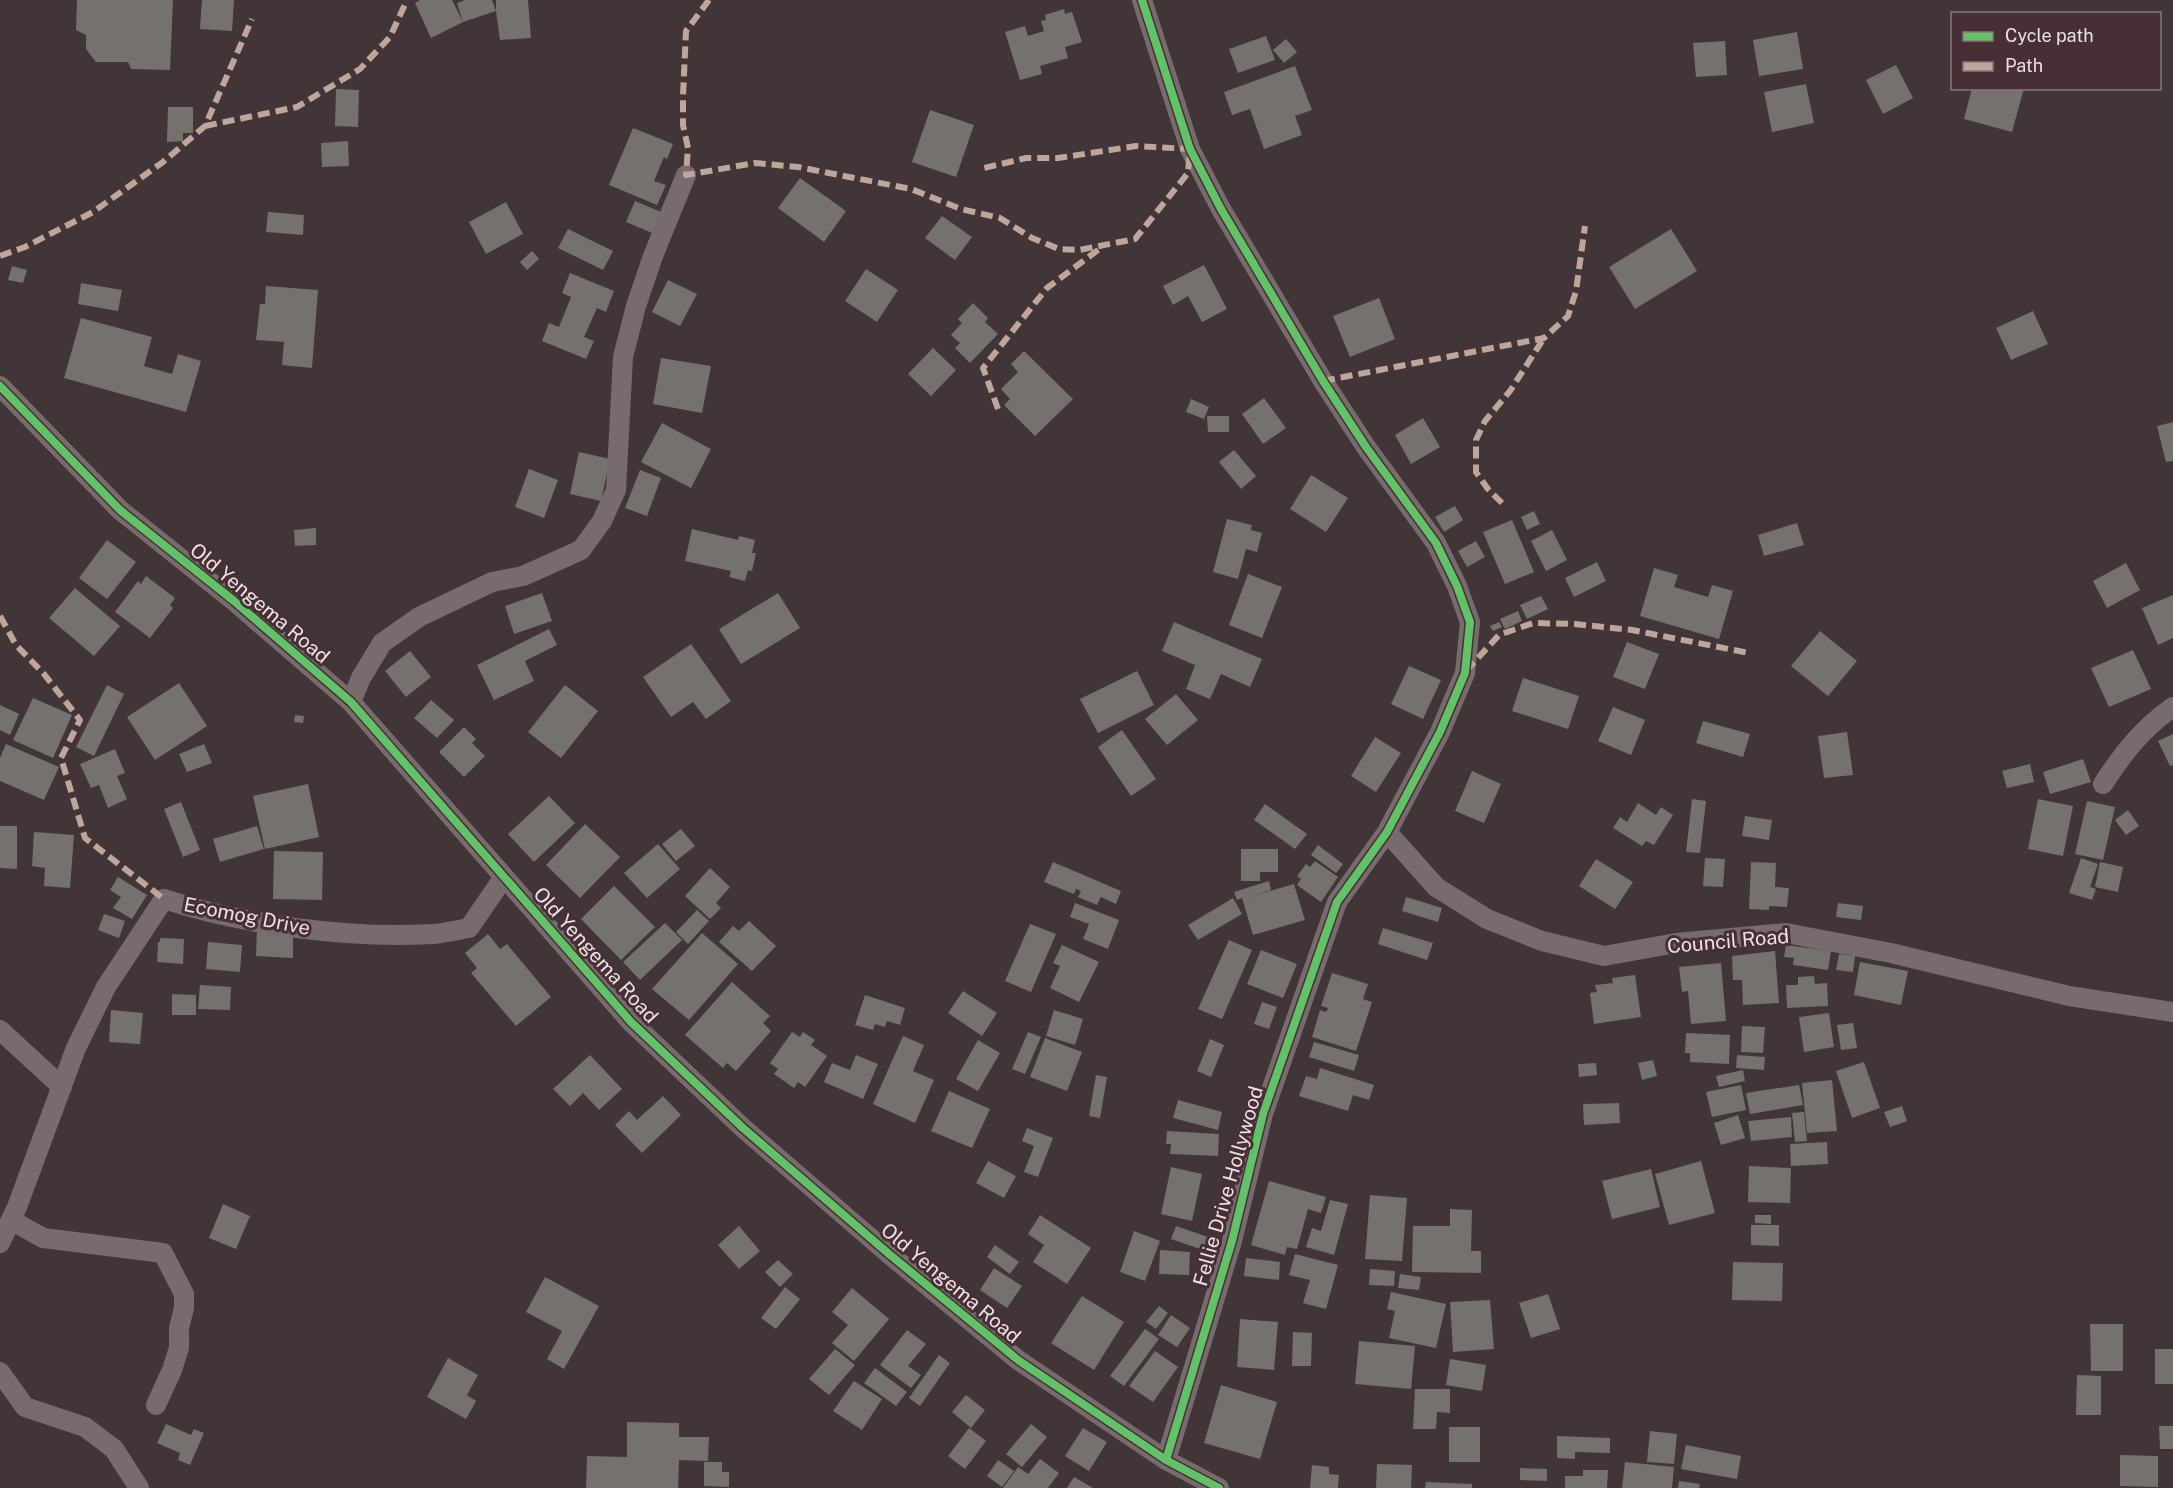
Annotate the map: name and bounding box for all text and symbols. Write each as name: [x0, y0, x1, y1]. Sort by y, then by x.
legend: [1951, 12, 2161, 90]
text: Cycle path: [2005, 25, 2094, 46]
text: Path: [2005, 55, 2043, 76]
street label: Old Yengema Road: [185, 538, 335, 668]
street label: Old Yengema Road: [529, 882, 663, 1028]
street label: Ecomog Drive: [182, 892, 312, 940]
street label: Council Road: [1666, 924, 1790, 958]
street label: Fellie Drive Hollywood: [1188, 1083, 1268, 1289]
street label: Old Yengema Road: [876, 1218, 1026, 1348]

